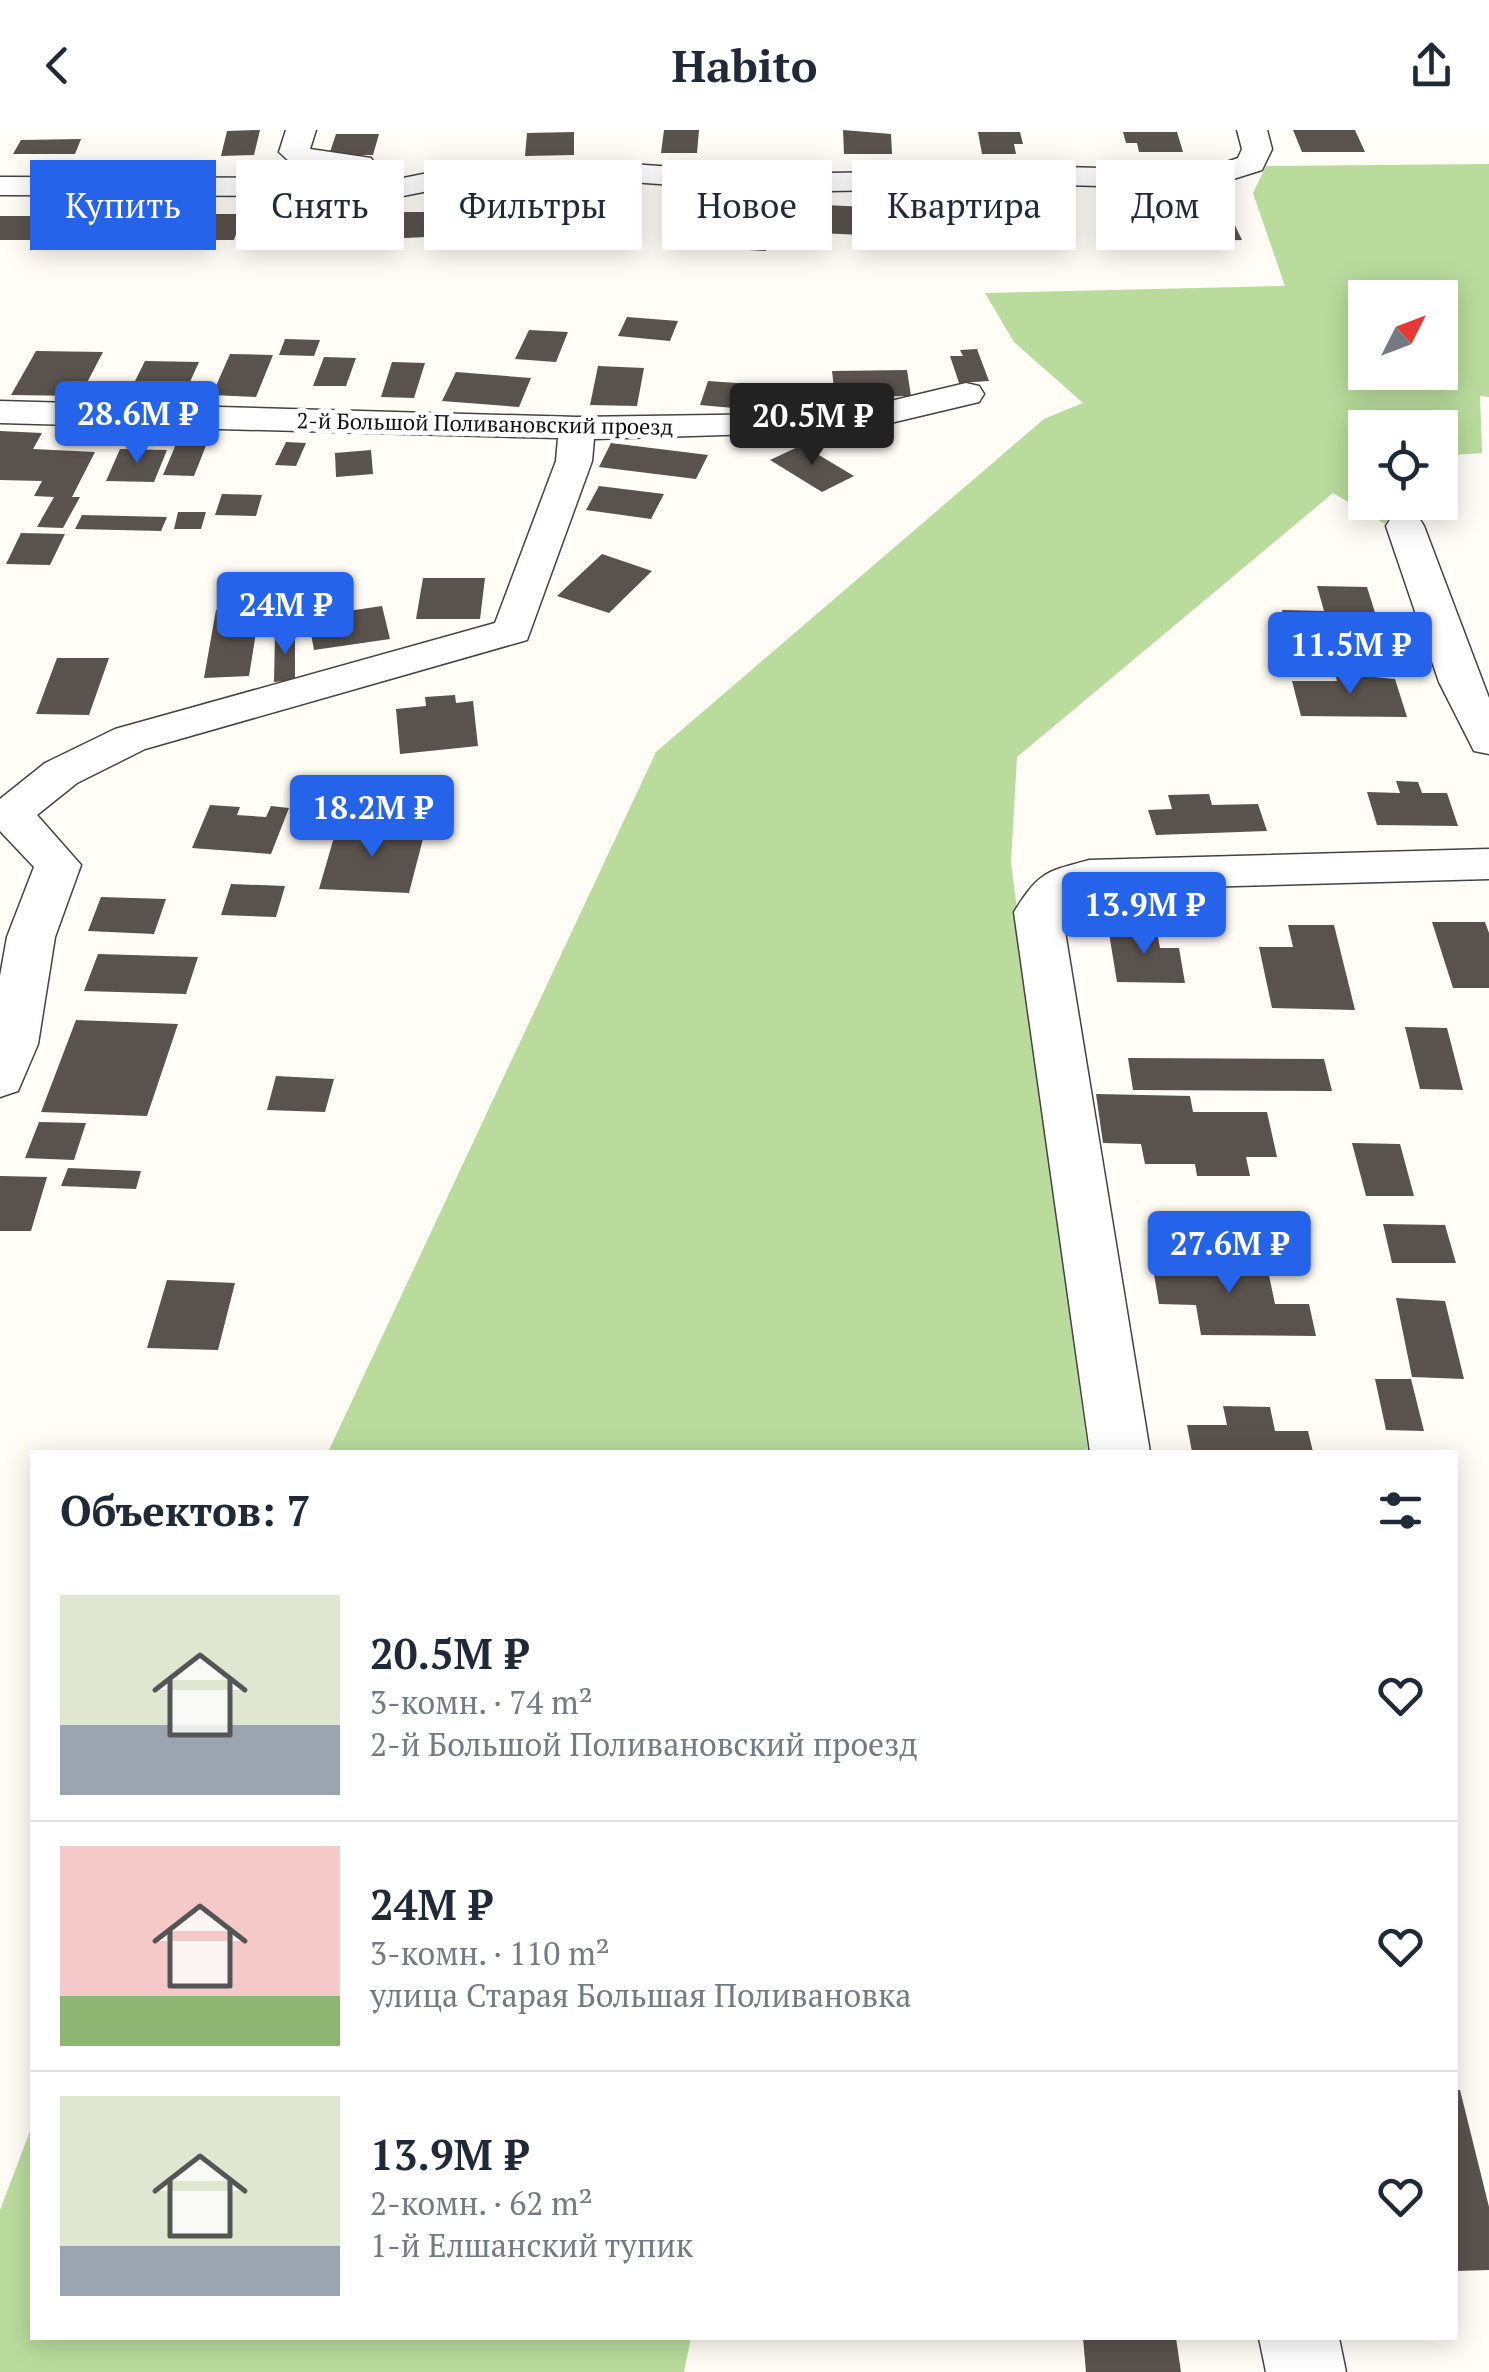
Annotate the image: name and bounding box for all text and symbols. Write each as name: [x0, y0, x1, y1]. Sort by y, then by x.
text: Habito: [672, 35, 817, 95]
icon: back: [30, 38, 85, 93]
icon: share: [1404, 38, 1459, 93]
chip: Купить: [30, 160, 216, 250]
chip: Снять: [236, 160, 404, 250]
chip: Фильтры: [424, 160, 642, 250]
chip: Новое: [662, 160, 832, 250]
chip: Квартира: [852, 160, 1076, 250]
chip: Дом: [1096, 160, 1235, 250]
north arrow: [1348, 280, 1458, 390]
map controls: [1348, 280, 1458, 520]
pin: 28.6M ₽: [45, 381, 229, 466]
pin: 20.5M ₽: [720, 383, 904, 468]
text: 28.6M ₽: [77, 392, 197, 434]
text: 20.5M ₽: [752, 394, 872, 436]
street label: 2-й Большой Поливановский проезд: [297, 405, 673, 441]
button: locate: [1348, 410, 1458, 520]
pin: 24M ₽: [215, 572, 355, 657]
text: 24M ₽: [239, 583, 331, 625]
pin: 11.5M ₽: [1258, 612, 1442, 697]
text: 11.5M ₽: [1290, 623, 1410, 665]
pin: 18.2M ₽: [280, 775, 464, 860]
text: 18.2M ₽: [312, 786, 432, 828]
pin: 13.9M ₽: [1052, 872, 1236, 957]
text: 13.9M ₽: [1084, 883, 1204, 925]
pin: 27.6M ₽: [1137, 1211, 1321, 1296]
text: 27.6M ₽: [1170, 1222, 1288, 1264]
text: Объектов: 7: [60, 1482, 311, 1538]
icon: filters: [1373, 1483, 1428, 1538]
text: 20.5M ₽: [370, 1625, 528, 1681]
icon: home: [140, 1635, 260, 1755]
icon: heart: [1373, 1668, 1428, 1723]
text: 3-комн. · 74 m²: [370, 1681, 593, 1723]
text: 2-й Большой Поливановский проезд: [370, 1723, 918, 1765]
text: 24M ₽: [370, 1876, 492, 1932]
icon: home: [140, 1886, 260, 2006]
icon: heart: [1373, 1919, 1428, 1974]
text: 3-комн. · 110 m²: [370, 1932, 610, 1974]
text: улица Старая Большая Поливановка: [370, 1974, 912, 2016]
text: 13.9M ₽: [370, 2126, 528, 2182]
icon: home: [140, 2136, 260, 2256]
icon: heart: [1373, 2169, 1428, 2224]
text: 2-комн. · 62 m²: [370, 2182, 593, 2224]
text: 1-й Елшанский тупик: [370, 2224, 693, 2266]

